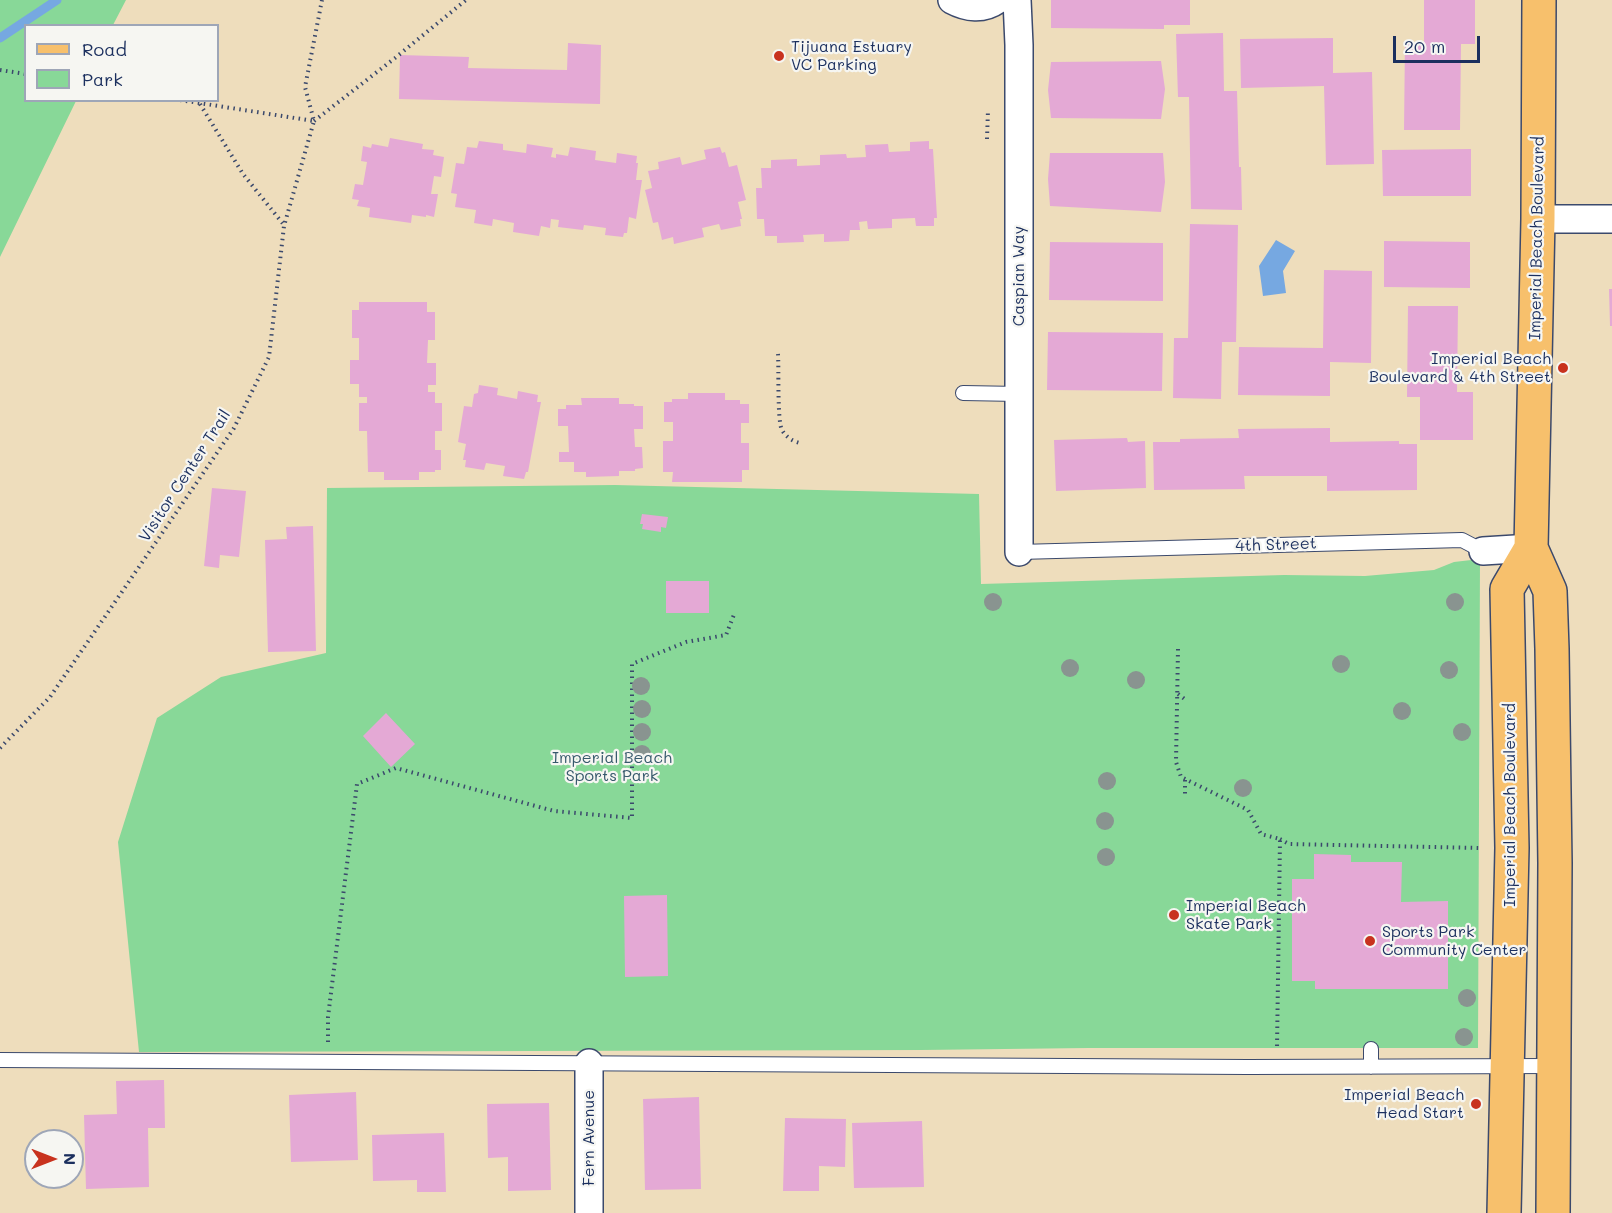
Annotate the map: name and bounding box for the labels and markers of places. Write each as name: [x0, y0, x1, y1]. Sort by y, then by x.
place label: Tijuana Estuary VC Parking: [791, 37, 912, 75]
marker: Tijuana Estuary VC Parking: [772, 49, 786, 63]
place label: Imperial Beach Boulevard & 4th Street: [1369, 349, 1551, 387]
marker: Imperial Beach Boulevard & 4th Street: [1556, 361, 1570, 375]
place label: Imperial Beach Skate Park: [1186, 896, 1306, 934]
marker: Imperial Beach Skate Park: [1167, 908, 1181, 922]
place label: Sports Park Community Center: [1382, 922, 1527, 960]
marker: Sports Park Community Center: [1363, 934, 1377, 948]
place label: Imperial Beach Head Start: [1344, 1085, 1464, 1123]
marker: Imperial Beach Head Start: [1469, 1097, 1483, 1111]

